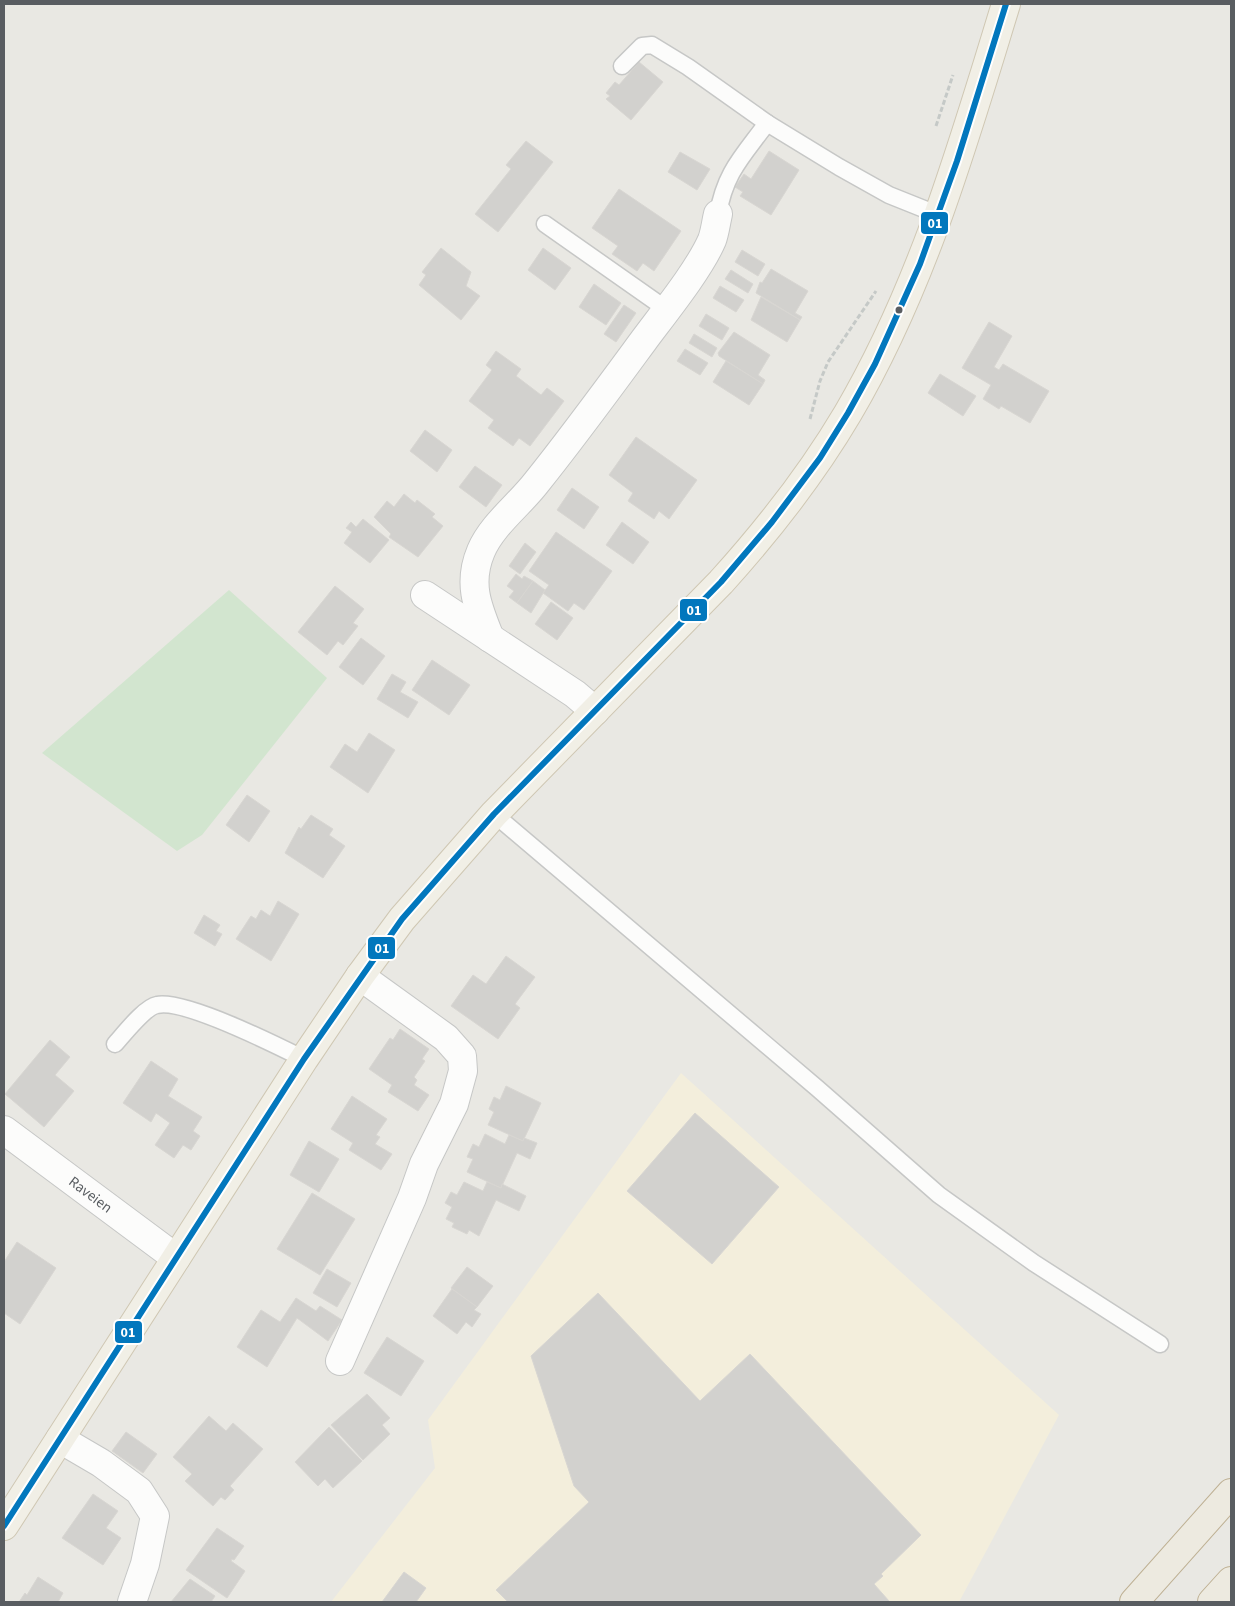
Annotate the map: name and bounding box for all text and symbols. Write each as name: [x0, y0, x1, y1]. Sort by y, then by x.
line badge: 01: [920, 211, 949, 235]
text: 01: [928, 214, 942, 234]
unlabelled marker: [894, 305, 904, 315]
line badge: 01: [679, 598, 708, 622]
text: 01: [687, 601, 701, 621]
line badge: 01: [367, 936, 396, 960]
text: 01: [375, 939, 389, 959]
street label: Raveien: [64, 1171, 117, 1218]
line badge: 01: [114, 1320, 143, 1344]
text: 01: [121, 1323, 135, 1343]

